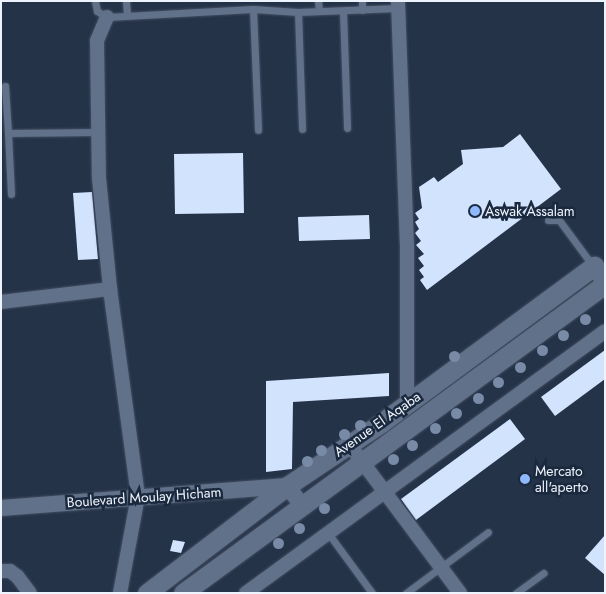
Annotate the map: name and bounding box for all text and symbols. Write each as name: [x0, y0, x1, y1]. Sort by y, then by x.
place label: Aswak Assalam: [485, 203, 575, 219]
marker: Aswak Assalam: [469, 205, 481, 217]
street label: Avenue El Aqaba: [331, 388, 423, 460]
place label: Mercato all'aperto: [535, 463, 588, 496]
marker: Mercato all'aperto: [519, 473, 531, 485]
street label: Boulevard Moulay Hicham: [66, 483, 222, 511]

